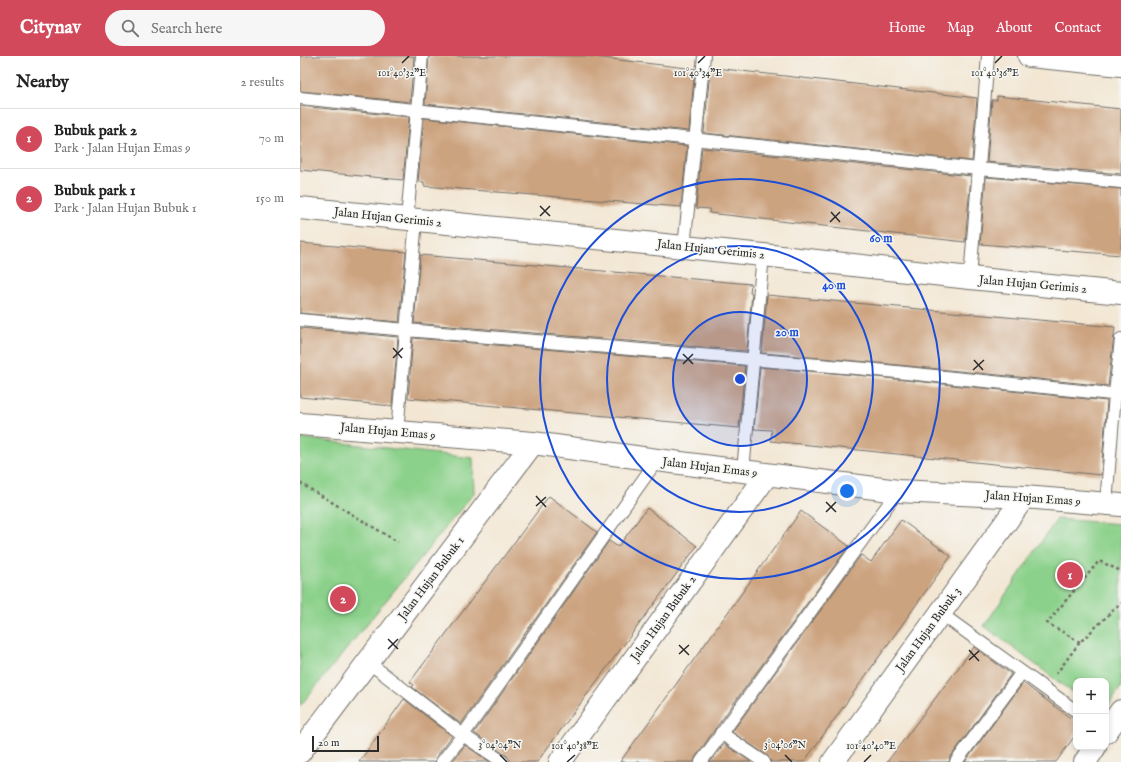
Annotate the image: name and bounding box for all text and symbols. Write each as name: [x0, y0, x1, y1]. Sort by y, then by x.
search box: [105, 10, 385, 46]
text: Citynav: [20, 16, 81, 40]
icon: search: [119, 17, 141, 39]
text: Search here: [151, 19, 222, 38]
text: Home: [889, 19, 925, 37]
text: Map: [947, 19, 974, 37]
text: About: [996, 19, 1032, 37]
text: Contact: [1054, 19, 1101, 37]
text: 101°40'32"E: [378, 67, 426, 80]
text: 101°40'34"E: [674, 67, 722, 80]
text: 101°40'36"E: [971, 67, 1019, 80]
text: Nearby: [16, 72, 69, 93]
text: 2 results: [240, 74, 284, 91]
text: Bubuk park 2: [54, 121, 137, 140]
text: 1: [27, 130, 31, 147]
text: 70 m: [259, 130, 284, 147]
text: Park · Jalan Hujan Emas 9: [54, 140, 191, 157]
text: Bubuk park 1: [54, 181, 136, 200]
text: 2: [26, 190, 32, 207]
text: 150 m: [255, 190, 284, 207]
text: Park · Jalan Hujan Bubuk 1: [54, 200, 197, 217]
street label: Jalan Hujan Gerimis 2: [331, 204, 443, 232]
text: 60 m: [870, 231, 893, 246]
street label: Jalan Hujan Gerimis 2: [654, 236, 766, 264]
street label: Jalan Hujan Gerimis 2: [976, 272, 1088, 298]
text: 40 m: [822, 278, 847, 293]
text: 20 m: [775, 325, 799, 340]
centre of rings: [733, 372, 747, 386]
street label: Jalan Hujan Emas 9: [338, 420, 436, 444]
street label: Jalan Hujan Emas 9: [660, 454, 758, 482]
your location: [837, 481, 857, 501]
street label: Jalan Hujan Emas 9: [983, 488, 1081, 510]
street label: Jalan Hujan Bubuk 1: [394, 533, 469, 625]
pin: 1: [1057, 560, 1083, 590]
street label: Jalan Hujan Bubuk 2: [626, 572, 700, 666]
pin: 2: [330, 584, 356, 614]
street label: Jalan Hujan Bubuk 3: [891, 584, 965, 677]
map controls: [1073, 678, 1109, 750]
button: +: [1073, 678, 1109, 714]
button: −: [1073, 714, 1109, 750]
scale bar: [312, 734, 379, 753]
text: 20 m: [318, 736, 339, 750]
text: 3°04'04"N: [479, 739, 522, 752]
text: 3°04'06"N: [764, 739, 806, 752]
text: 101°40'38"E: [551, 740, 599, 753]
text: 101°40'40"E: [846, 740, 896, 753]

